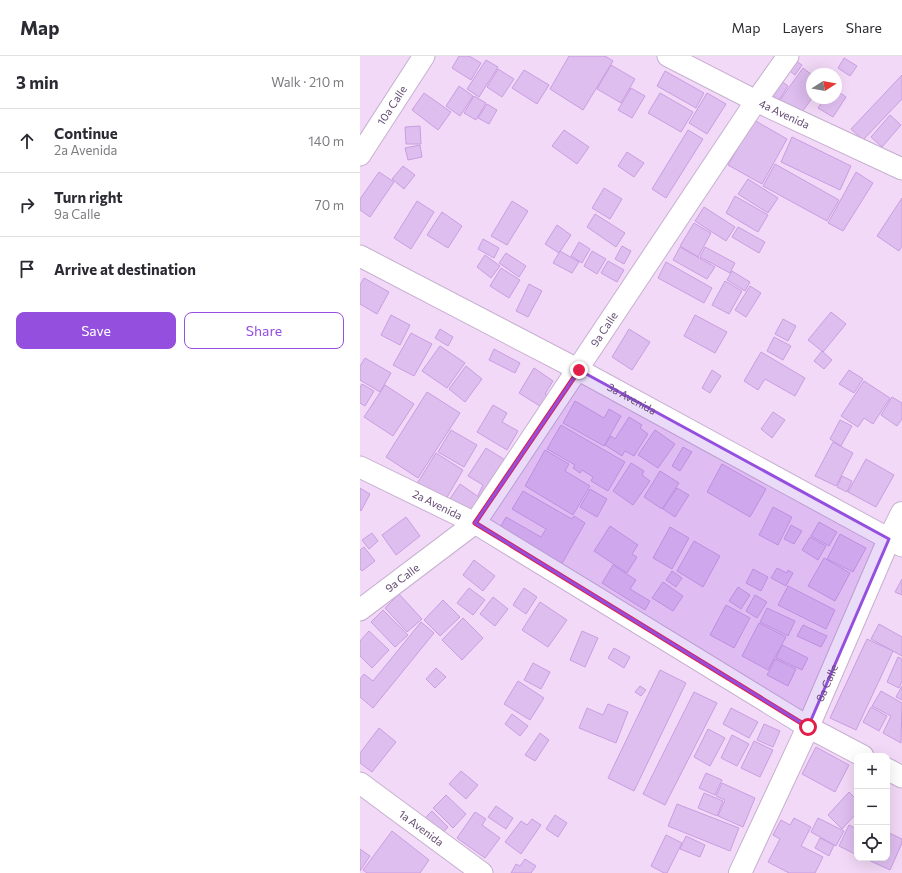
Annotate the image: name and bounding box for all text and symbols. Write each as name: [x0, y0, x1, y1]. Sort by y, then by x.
text: Map: [20, 16, 59, 39]
text: Map: [732, 19, 760, 36]
text: Layers: [782, 19, 824, 36]
text: Share: [846, 19, 882, 36]
north arrow: [806, 68, 842, 104]
text: 3 min: [16, 72, 59, 93]
text: Walk · 210 m: [271, 74, 344, 90]
street label: 10a Calle: [374, 83, 409, 127]
street label: 4a Avenida: [757, 96, 812, 131]
text: Continue: [54, 124, 118, 142]
icon: ahead: [16, 130, 38, 152]
text: 140 m: [308, 133, 344, 149]
text: 2a Avenida: [54, 142, 117, 158]
text: Turn right: [54, 188, 123, 206]
icon: right: [16, 194, 38, 216]
text: 70 m: [315, 197, 344, 213]
text: 9a Calle: [54, 206, 100, 222]
icon: arrive: [16, 258, 38, 280]
text: Arrive at destination: [54, 260, 196, 278]
street label: 9a Calle: [587, 309, 620, 349]
button: Save: [16, 312, 176, 349]
button: Share: [184, 312, 344, 349]
route end: [570, 361, 588, 379]
street label: 3a Avenida: [605, 380, 659, 417]
street label: 2a Avenida: [411, 487, 465, 522]
street label: 9a Calle: [382, 560, 422, 595]
street label: 8a Calle: [813, 662, 840, 703]
route start: [799, 718, 817, 736]
map controls: [854, 753, 890, 861]
button: +: [854, 753, 890, 789]
button: −: [854, 789, 890, 825]
street label: 1a Avenida: [397, 807, 446, 848]
button: locate: [854, 825, 890, 861]

